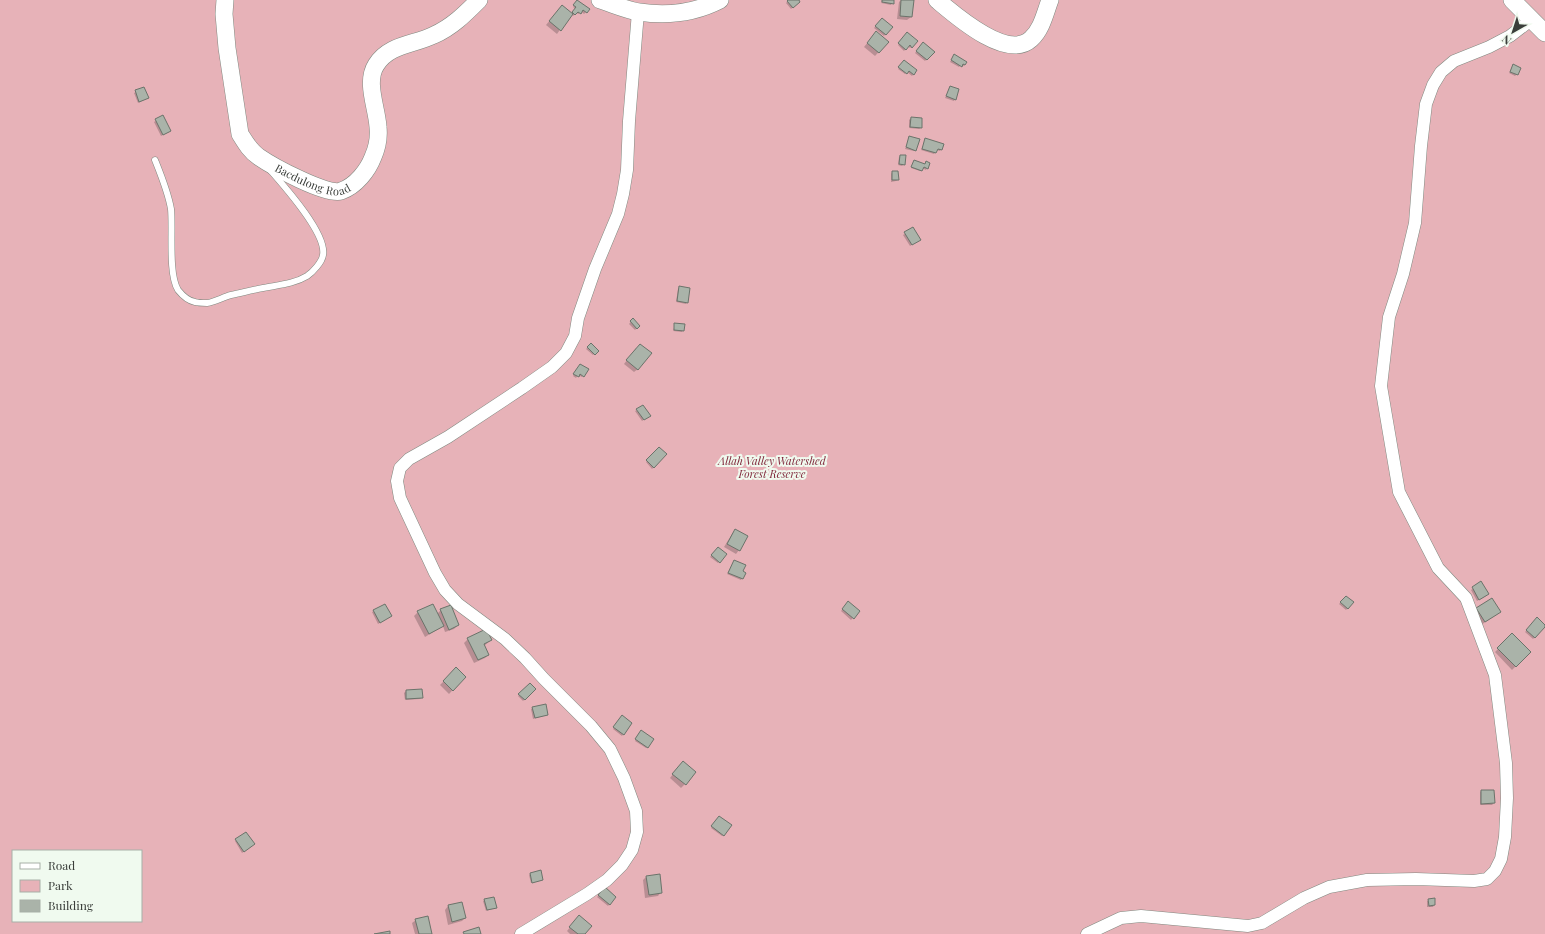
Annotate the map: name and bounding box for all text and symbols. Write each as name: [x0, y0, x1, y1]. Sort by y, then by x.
north arrow: [1493, 12, 1533, 52]
text: N: [1499, 32, 1514, 48]
street label: Bacdulong Road: [273, 160, 354, 199]
park label: Allah Valley Watershed Forest Reserve: [717, 453, 827, 481]
legend: [12, 850, 142, 922]
text: Road: [48, 857, 75, 873]
text: Park: [48, 877, 73, 893]
text: Building: [48, 897, 94, 913]

